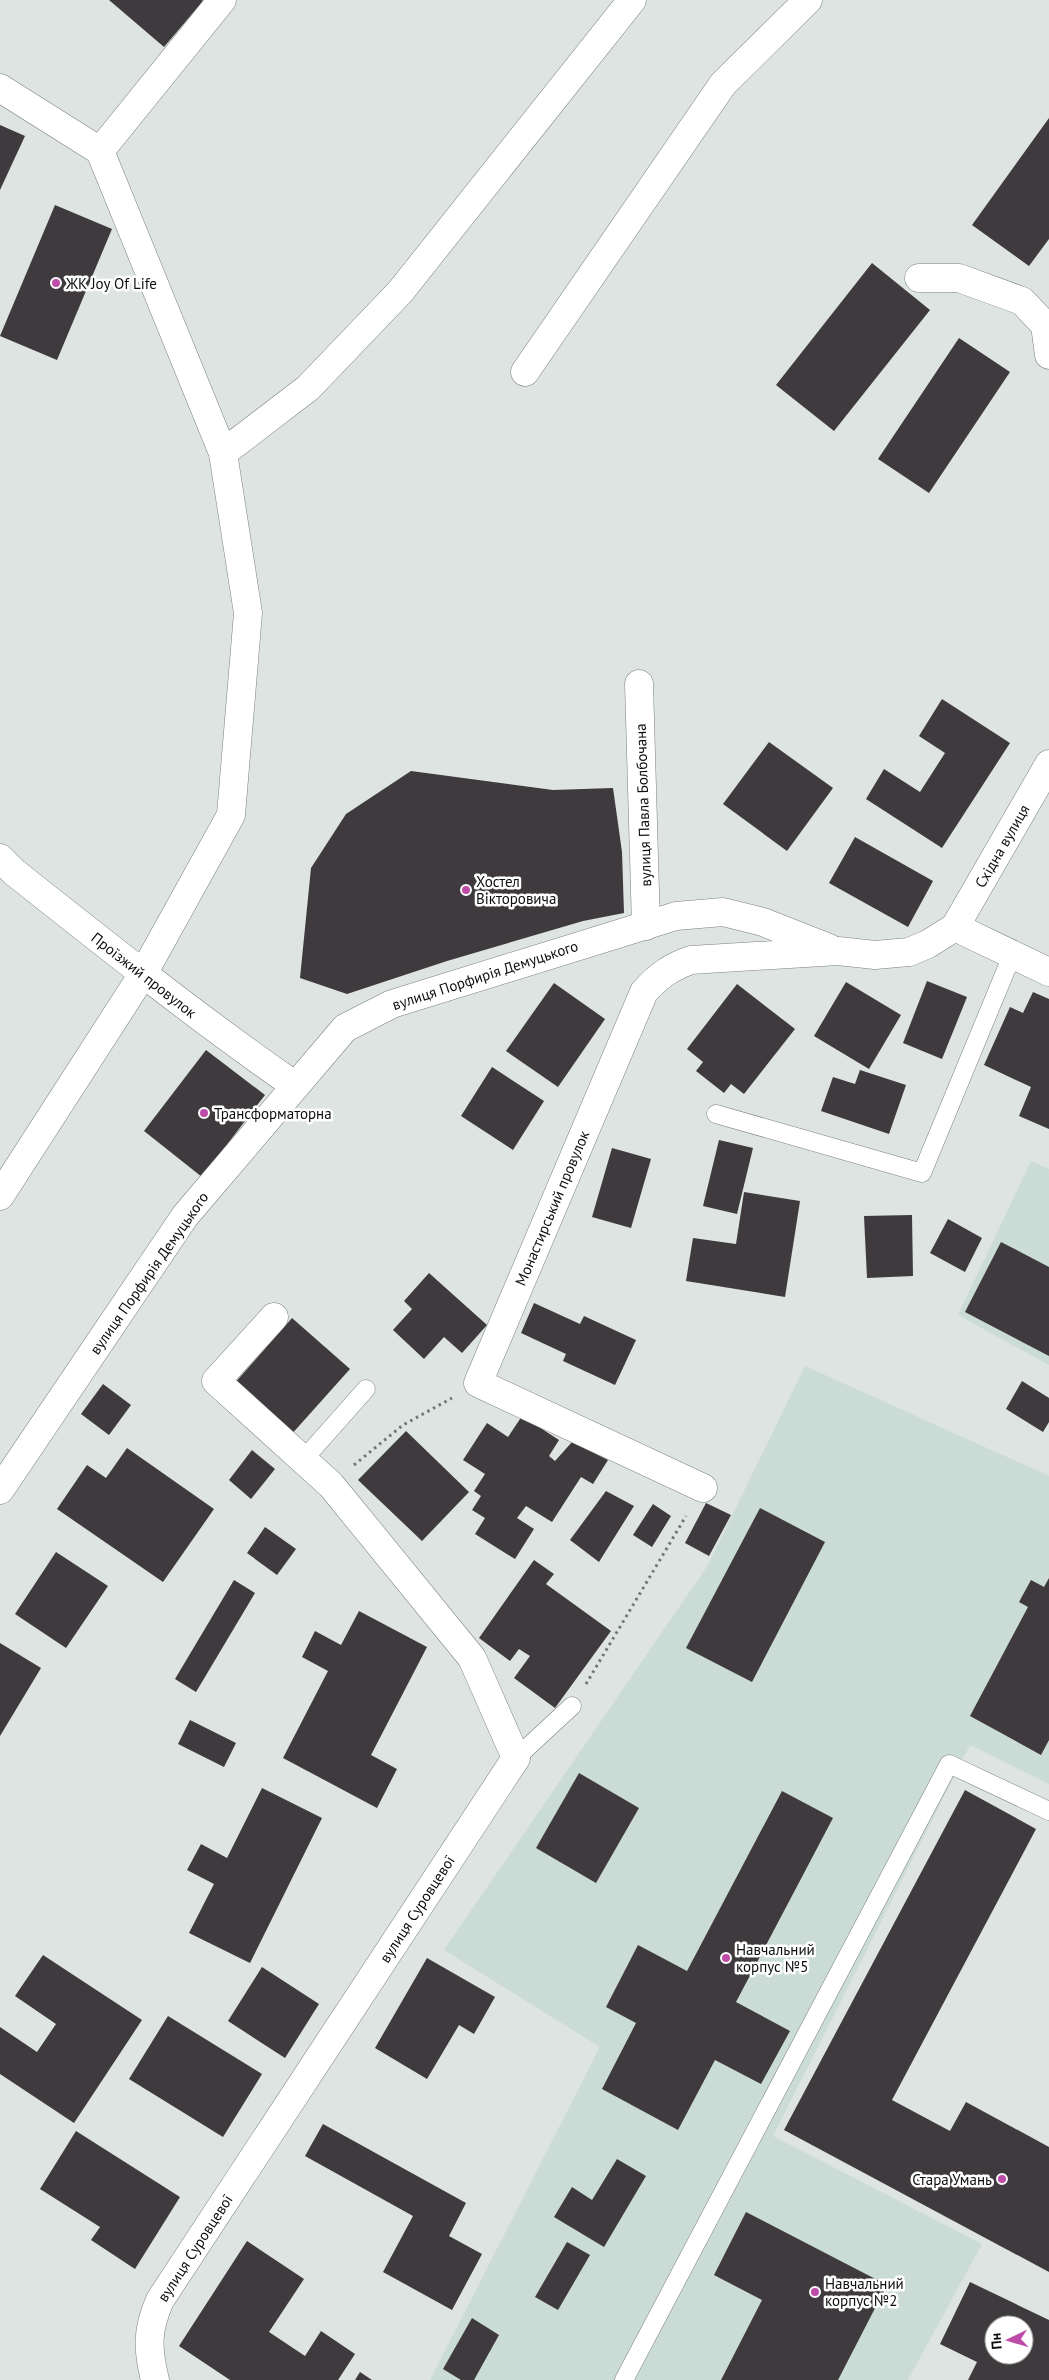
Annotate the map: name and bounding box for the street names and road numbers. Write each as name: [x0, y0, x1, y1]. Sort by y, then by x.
street label: вулиця Павла Болбочана: [631, 723, 655, 887]
street label: Східна вулиця: [971, 801, 1033, 891]
street label: Проїзжий провулок: [88, 928, 201, 1022]
street label: вулиця Порфирія Демуцького: [390, 936, 580, 1014]
street label: Монастирський провулок: [511, 1127, 594, 1288]
street label: вулиця Порфирія Демуцького: [86, 1188, 212, 1358]
street label: вулиця Суровцевої: [375, 1852, 459, 1966]
street label: вулиця Суровцевої: [153, 2191, 237, 2305]

